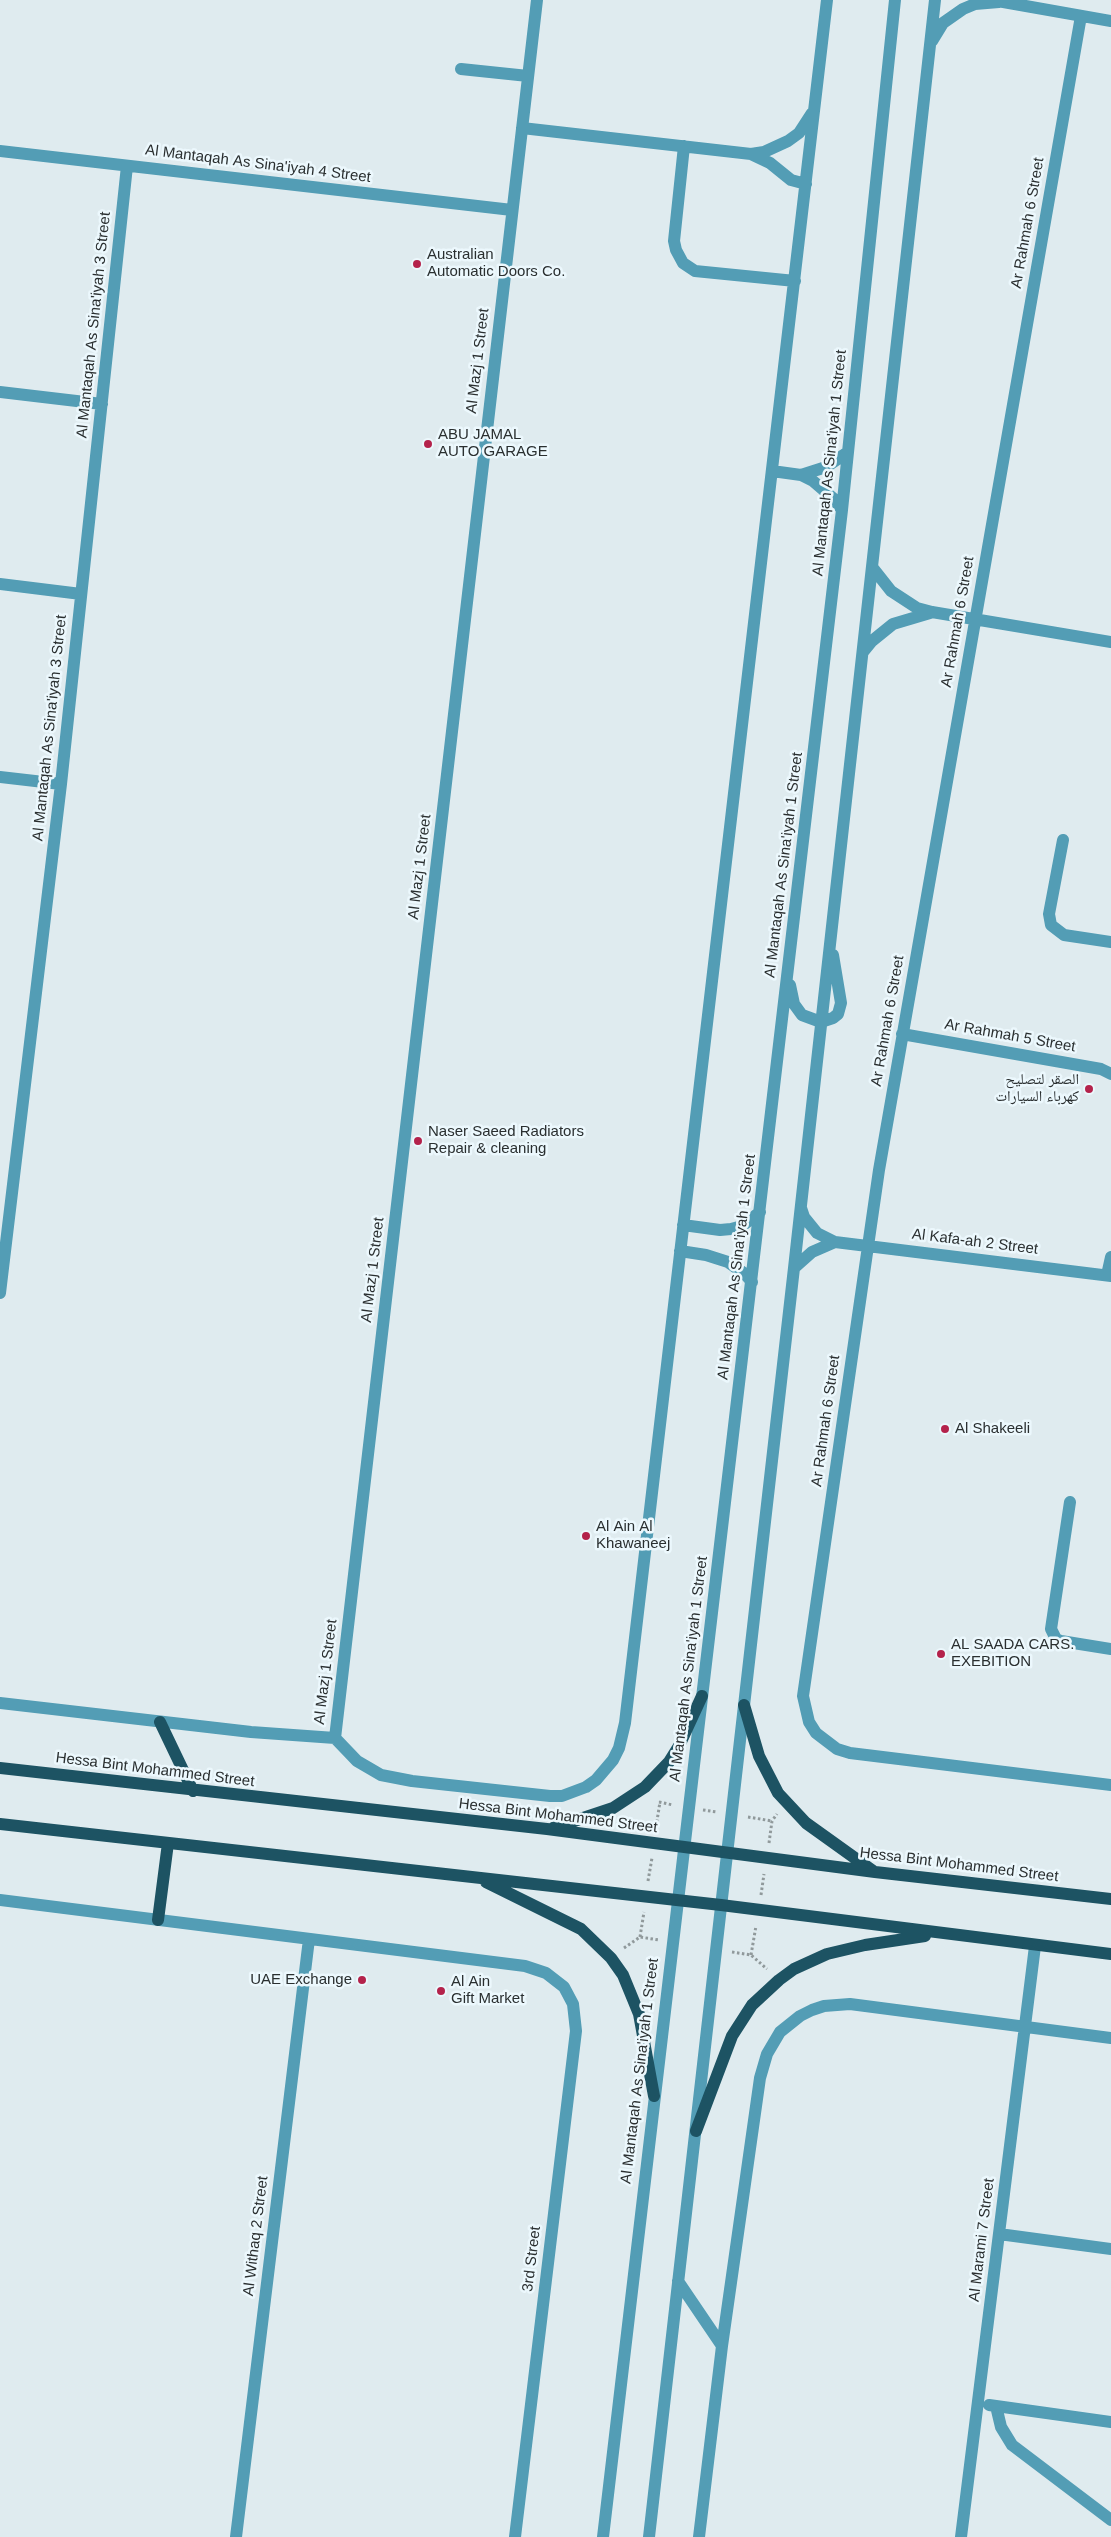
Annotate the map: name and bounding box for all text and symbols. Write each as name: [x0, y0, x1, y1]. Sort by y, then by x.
street label: Al Mantaqah As Sina'iyah 4 Street: [144, 141, 372, 187]
street label: Ar Rahmah 6 Street: [1008, 156, 1048, 290]
street label: Al Mantaqah As Sina'iyah 3 Street: [73, 211, 115, 439]
place label: Australian Automatic Doors Co.: [427, 246, 565, 281]
marker: Australian Automatic Doors Co.: [411, 258, 423, 270]
street label: Al Mazj 1 Street: [463, 307, 493, 415]
street label: Al Mantaqah As Sina'iyah 1 Street: [809, 349, 851, 577]
place label: ABU JAMAL AUTO GARAGE: [438, 426, 548, 461]
marker: ABU JAMAL AUTO GARAGE: [422, 438, 434, 450]
street label: Ar Rahmah 6 Street: [938, 555, 978, 689]
street label: Al Mantaqah As Sina'iyah 3 Street: [29, 614, 71, 842]
street label: Al Mantaqah As Sina'iyah 1 Street: [761, 751, 807, 979]
street label: Al Mazj 1 Street: [405, 813, 435, 921]
street label: Ar Rahmah 6 Street: [868, 954, 908, 1088]
street label: Ar Rahmah 5 Street: [943, 1016, 1077, 1056]
place label: الصقر لتصليح كهرباء السيارات: [996, 1071, 1079, 1106]
marker: الصقر لتصليح كهرباء السيارات: [1083, 1083, 1095, 1095]
place label: Naser Saeed Radiators Repair & cleaning: [428, 1123, 584, 1158]
marker: Naser Saeed Radiators Repair & cleaning: [412, 1135, 424, 1147]
street label: Al Mantaqah As Sina'iyah 1 Street: [714, 1153, 760, 1381]
street label: Al Mazj 1 Street: [358, 1216, 388, 1324]
street label: Al Kafa-ah 2 Street: [911, 1225, 1039, 1259]
street label: Ar Rahmah 6 Street: [808, 1354, 844, 1488]
place label: Al Shakeeli: [955, 1420, 1030, 1438]
marker: Al Shakeeli: [939, 1423, 951, 1435]
place label: Al Ain Al Khawaneej: [596, 1518, 670, 1553]
marker: Al Ain Al Khawaneej: [580, 1530, 592, 1542]
street label: Al Mantaqah As Sina'iyah 1 Street: [666, 1555, 712, 1783]
street label: Al Mazj 1 Street: [311, 1618, 341, 1726]
place label: AL SAADA CARS. EXEBITION: [951, 1636, 1074, 1671]
marker: AL SAADA CARS. EXEBITION: [935, 1648, 947, 1660]
street label: Hessa Bint Mohammed Street: [55, 1749, 255, 1791]
street label: Hessa Bint Mohammed Street: [458, 1795, 658, 1837]
street label: Hessa Bint Mohammed Street: [859, 1844, 1059, 1886]
street label: Al Mantaqah As Sina'iyah 1 Street: [617, 1957, 663, 2185]
place label: UAE Exchange: [250, 1971, 352, 1989]
place label: Al Ain Gift Market: [451, 1973, 524, 2008]
marker: UAE Exchange: [356, 1974, 368, 1986]
marker: Al Ain Gift Market: [435, 1985, 447, 1997]
street label: Al Withaq 2 Street: [240, 2175, 272, 2297]
street label: Al Marami 7 Street: [965, 2177, 999, 2303]
street label: 3rd Street: [519, 2225, 545, 2293]

